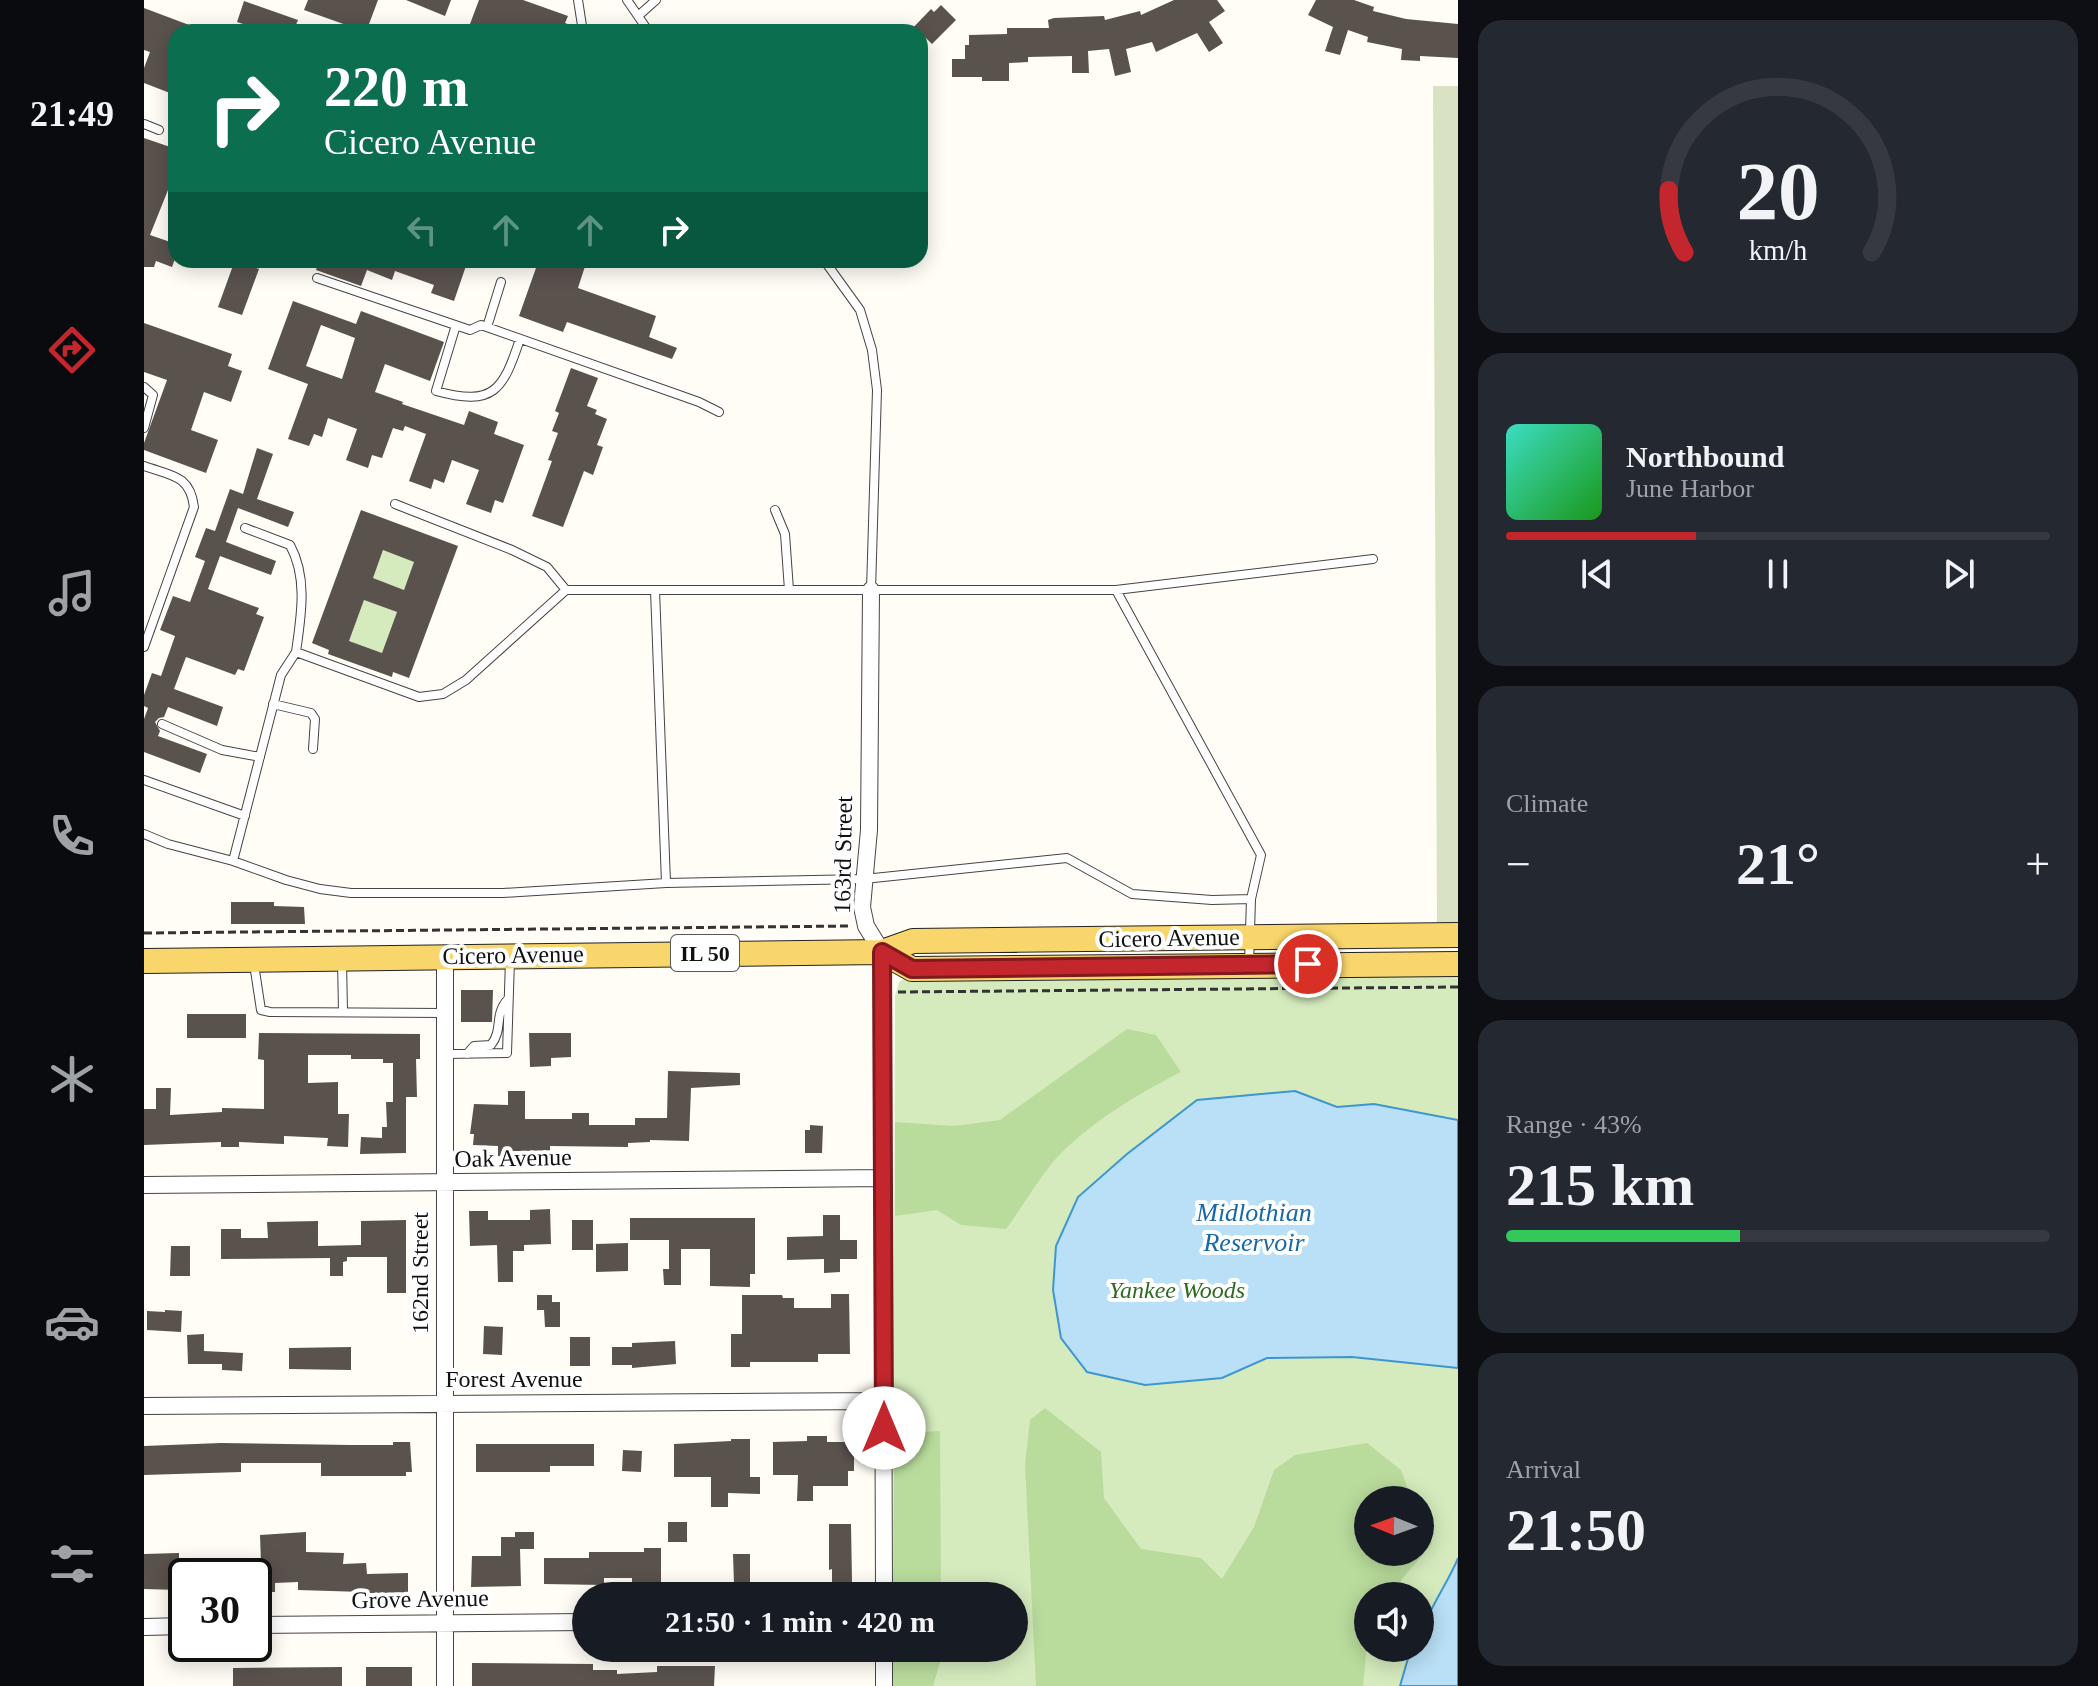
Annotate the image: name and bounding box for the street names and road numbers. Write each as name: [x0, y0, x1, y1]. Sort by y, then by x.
street label: 163rd Street: [829, 795, 857, 914]
street label: Cicero Avenue: [1098, 924, 1240, 952]
road number: IL 50: [671, 935, 739, 971]
street label: Cicero Avenue: [442, 941, 584, 969]
street label: Oak Avenue: [454, 1144, 572, 1172]
street label: 162nd Street: [407, 1212, 433, 1334]
street label: Forest Avenue: [445, 1366, 583, 1392]
street label: Grove Avenue: [351, 1585, 489, 1613]

